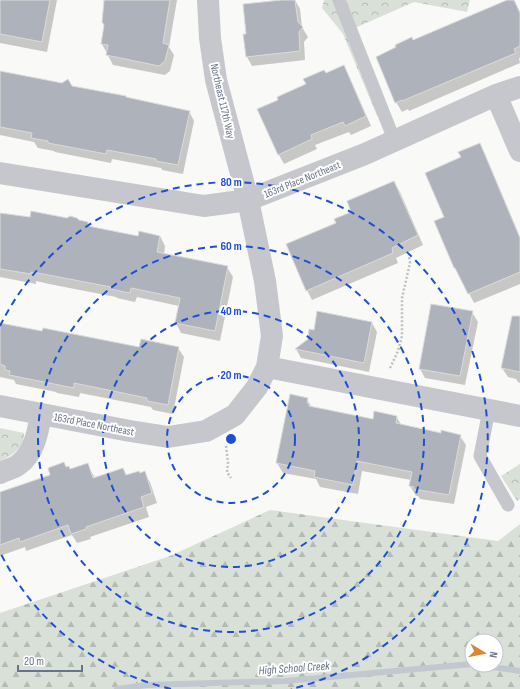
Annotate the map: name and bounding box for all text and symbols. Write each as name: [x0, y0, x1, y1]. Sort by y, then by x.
street label: Northeast 117th Way: [208, 62, 238, 141]
street label: 163rd Place Northeast: [262, 158, 343, 201]
text: 80 m: [220, 175, 242, 190]
text: 60 m: [220, 239, 242, 254]
text: 40 m: [220, 304, 242, 319]
text: 20 m: [221, 368, 241, 383]
street label: 163rd Place Northeast: [53, 410, 136, 439]
centre of rings: [224, 432, 238, 446]
north arrow: [464, 633, 504, 673]
scale bar: [18, 647, 82, 673]
text: N: [486, 651, 500, 659]
text: 20 m: [24, 654, 44, 669]
water label: High School Creek: [258, 658, 331, 678]

